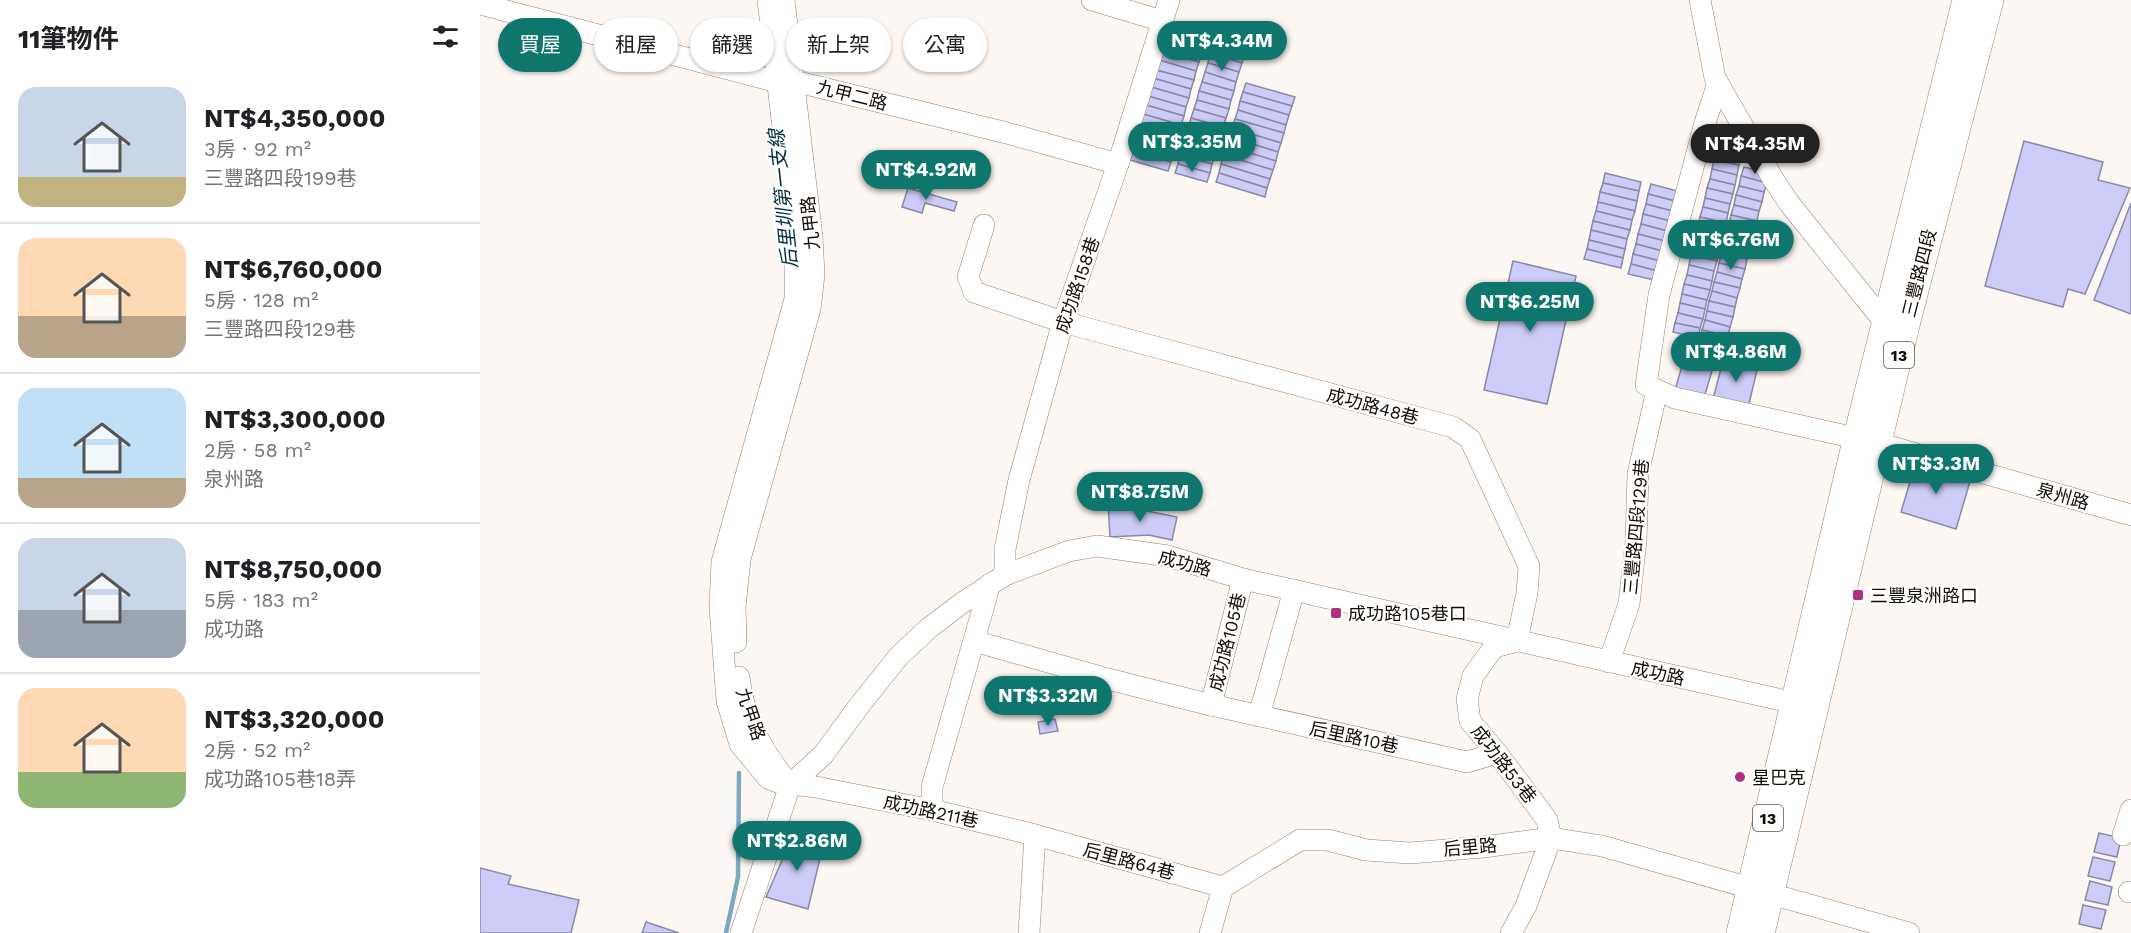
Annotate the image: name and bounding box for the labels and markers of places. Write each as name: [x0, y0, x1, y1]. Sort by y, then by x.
pin: NT$4.34M: [1160, 21, 1284, 72]
pin: NT$3.35M: [1130, 122, 1254, 173]
pin: NT$4.35M: [1693, 124, 1817, 175]
pin: NT$4.92M: [864, 150, 988, 201]
pin: NT$6.76M: [1669, 220, 1793, 271]
pin: NT$6.25M: [1468, 282, 1592, 333]
pin: NT$4.86M: [1674, 332, 1798, 383]
pin: NT$3.3M: [1881, 444, 1991, 495]
pin: NT$8.75M: [1078, 472, 1202, 523]
place label: 三豐泉洲路口: [1870, 585, 1978, 606]
marker: 三豐泉洲路口: [1851, 588, 1865, 602]
place label: 成功路105巷口: [1348, 603, 1467, 624]
marker: 成功路105巷口: [1329, 606, 1343, 620]
pin: NT$3.32M: [986, 676, 1110, 727]
place label: 星巴克: [1752, 767, 1806, 788]
marker: 星巴克: [1733, 770, 1747, 784]
pin: NT$2.86M: [735, 821, 859, 872]

